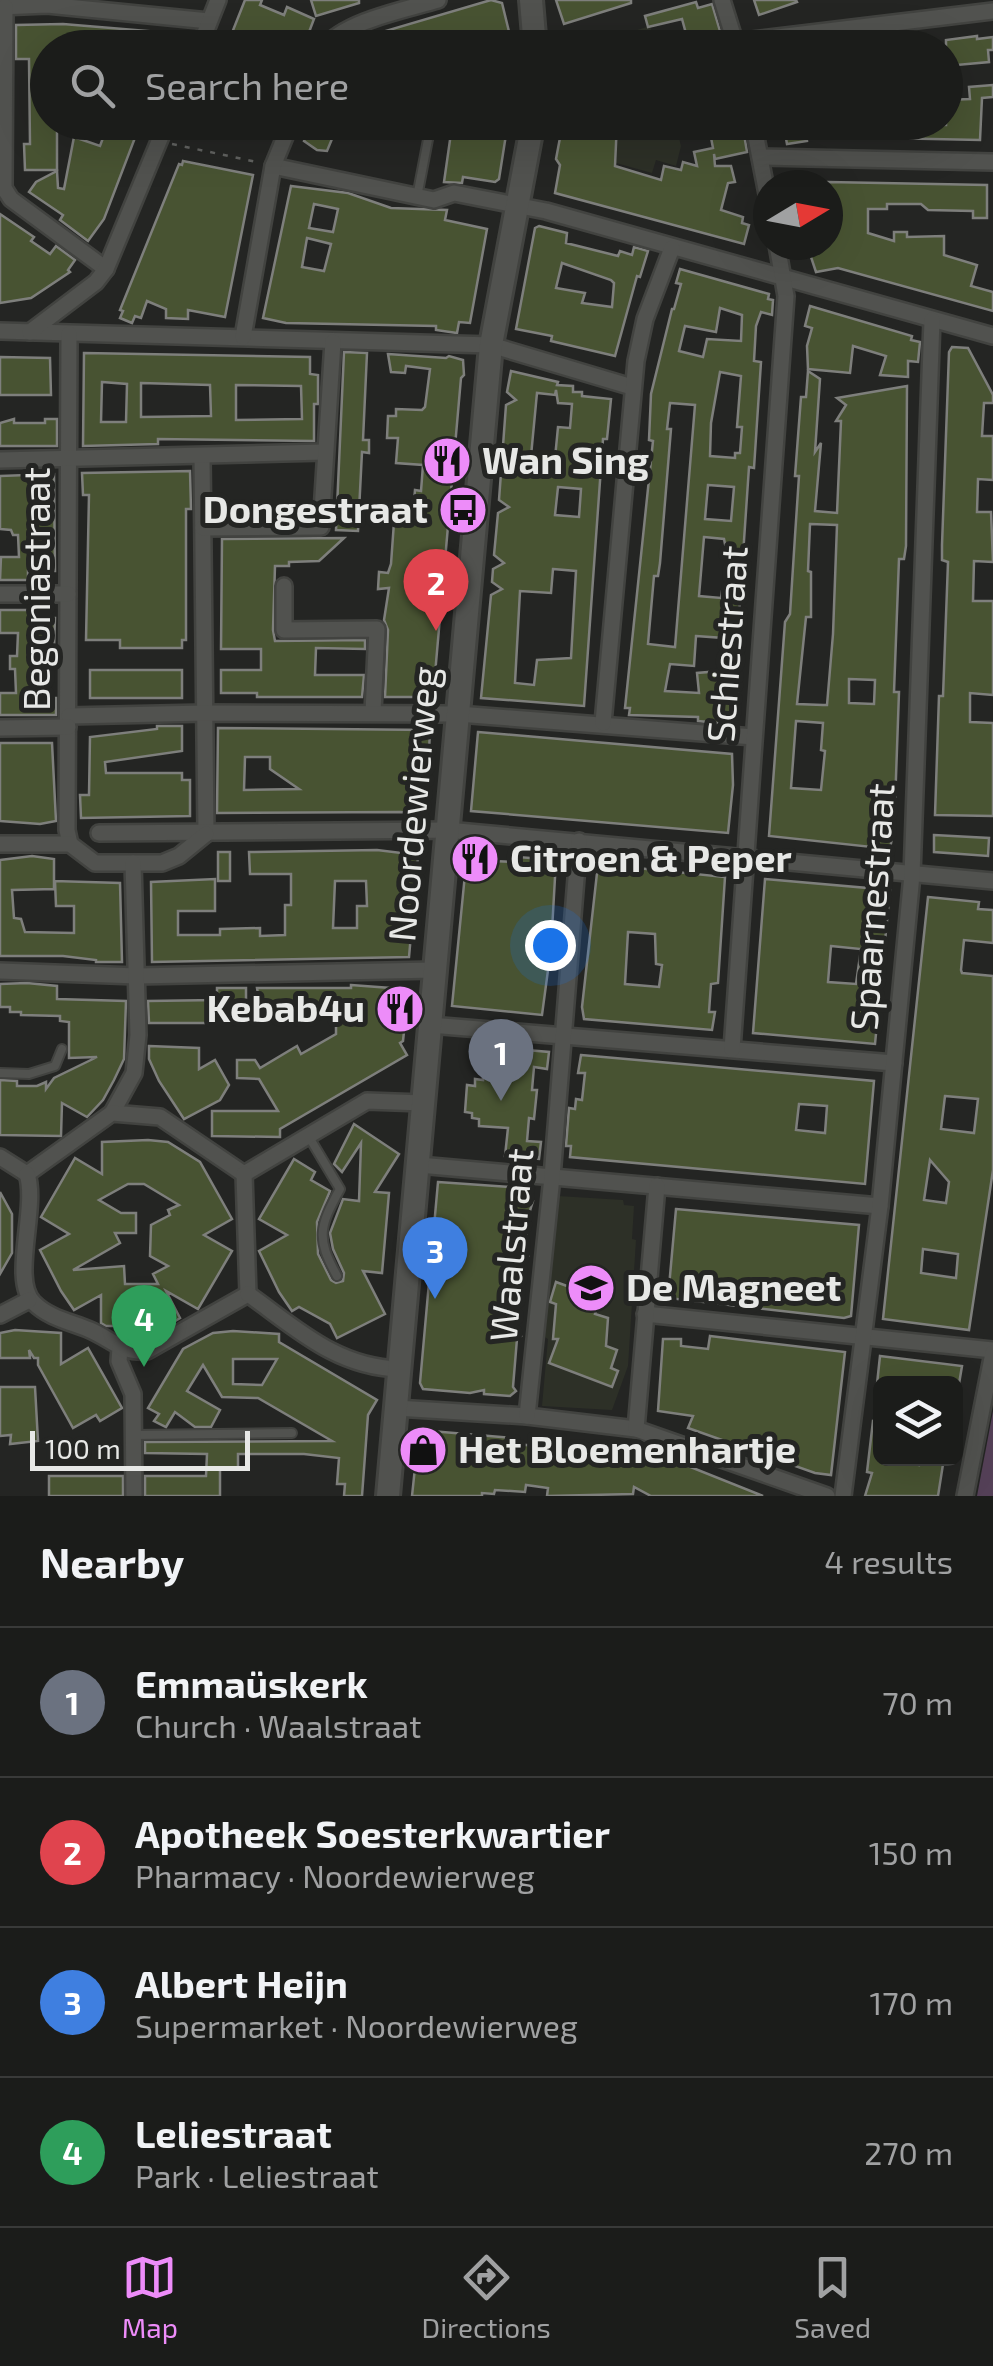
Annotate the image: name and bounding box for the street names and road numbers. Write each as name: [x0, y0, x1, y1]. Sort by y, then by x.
street label: Begoniastraat: [12, 467, 58, 711]
street label: Schiestraat: [696, 544, 756, 744]
street label: Noordewierweg: [377, 664, 447, 943]
street label: Spaarnestraat: [839, 782, 903, 1032]
street label: Waalstraat: [479, 1146, 541, 1343]

